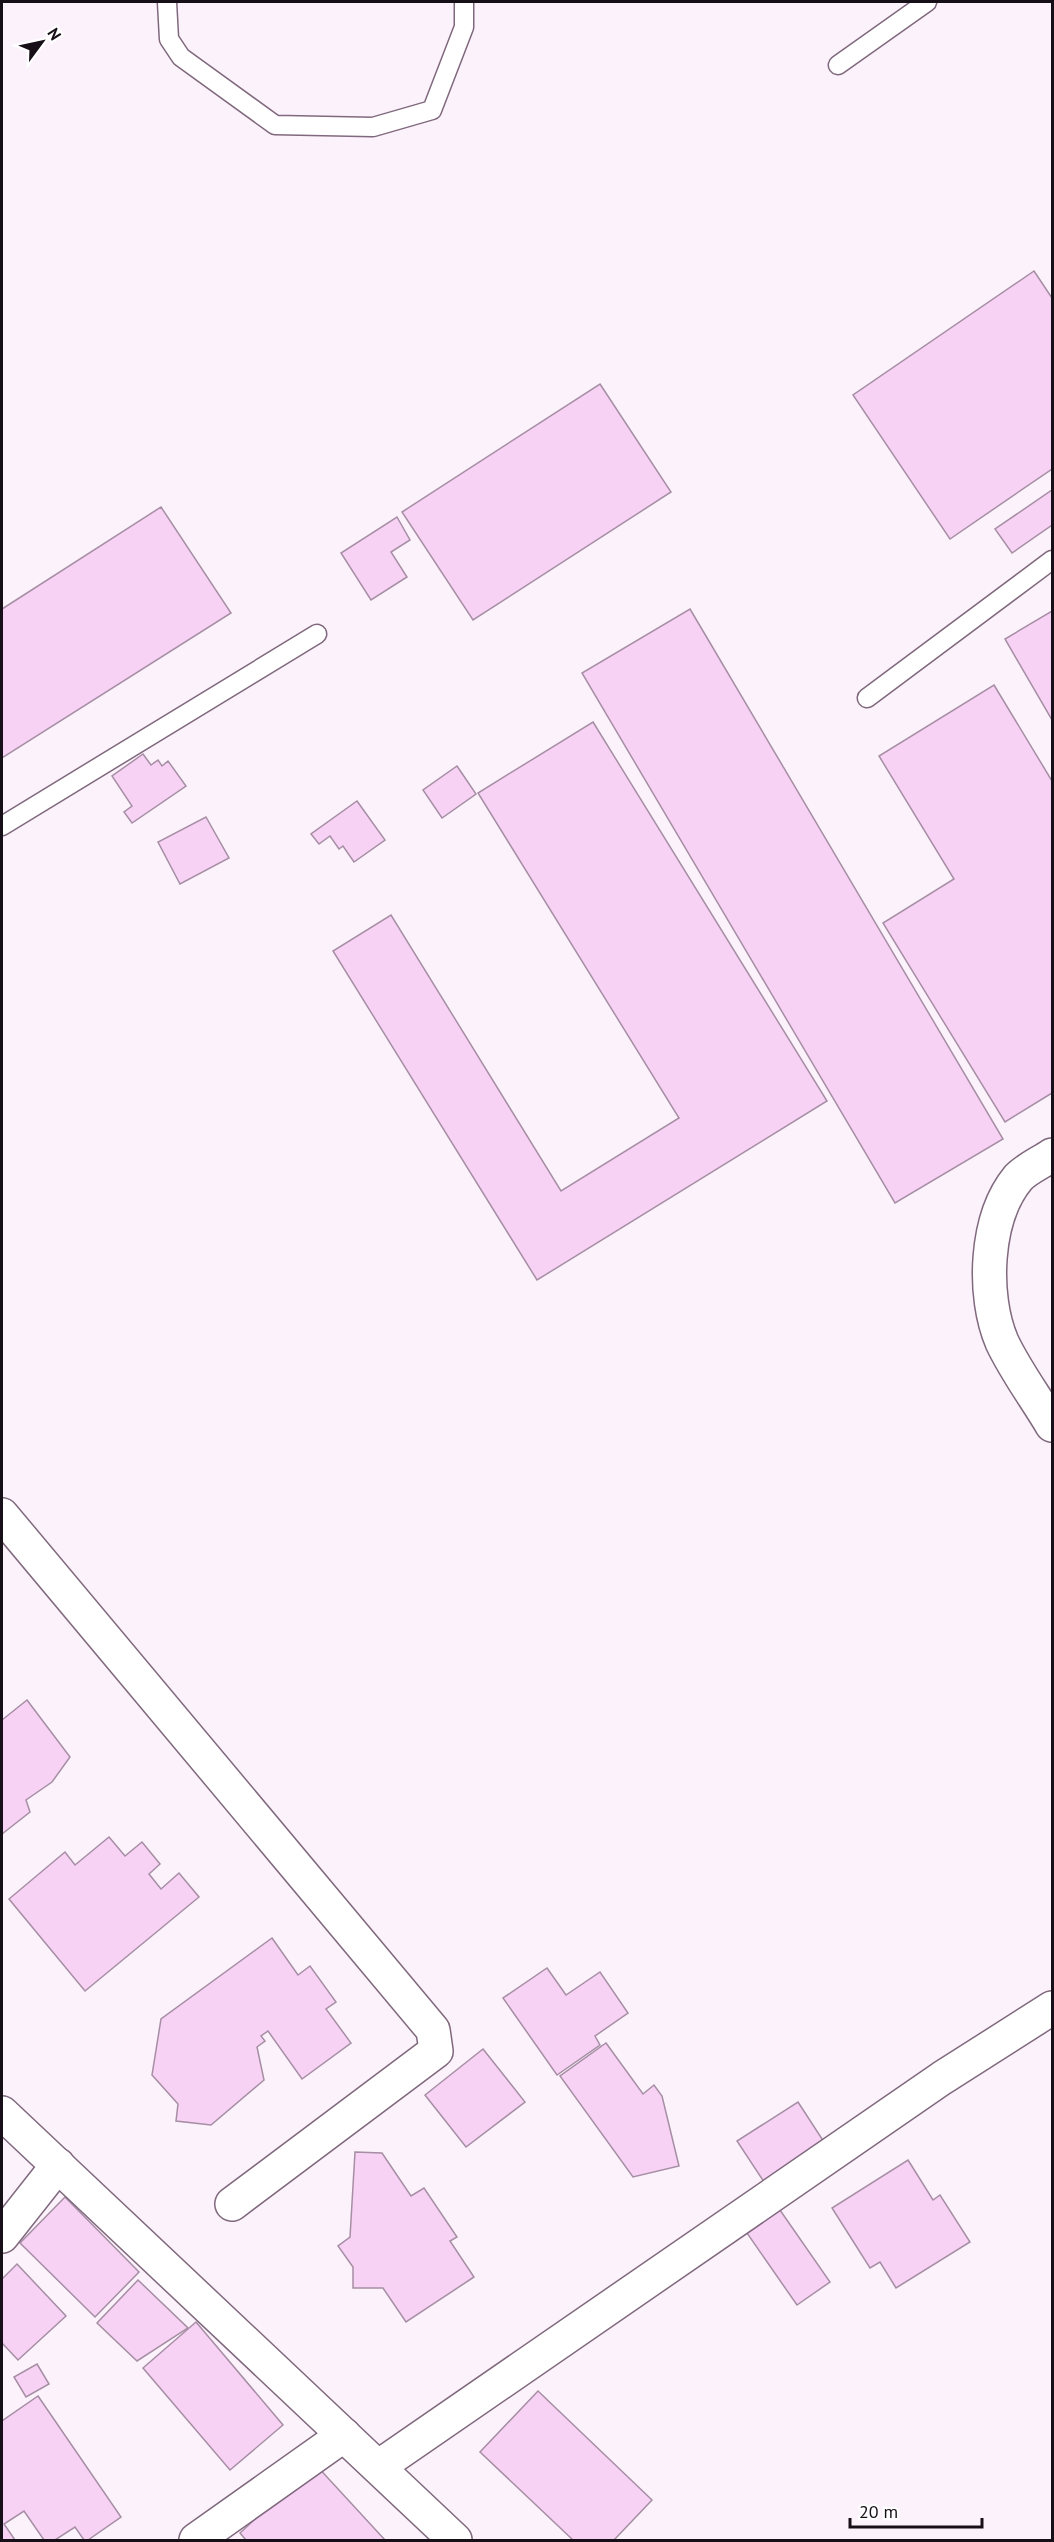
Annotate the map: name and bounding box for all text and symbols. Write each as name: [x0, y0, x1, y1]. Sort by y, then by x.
north arrow: [12, 12, 72, 72]
text: N: [43, 24, 66, 44]
scale bar: [850, 2491, 982, 2529]
text: 20 m: [859, 2500, 898, 2523]

